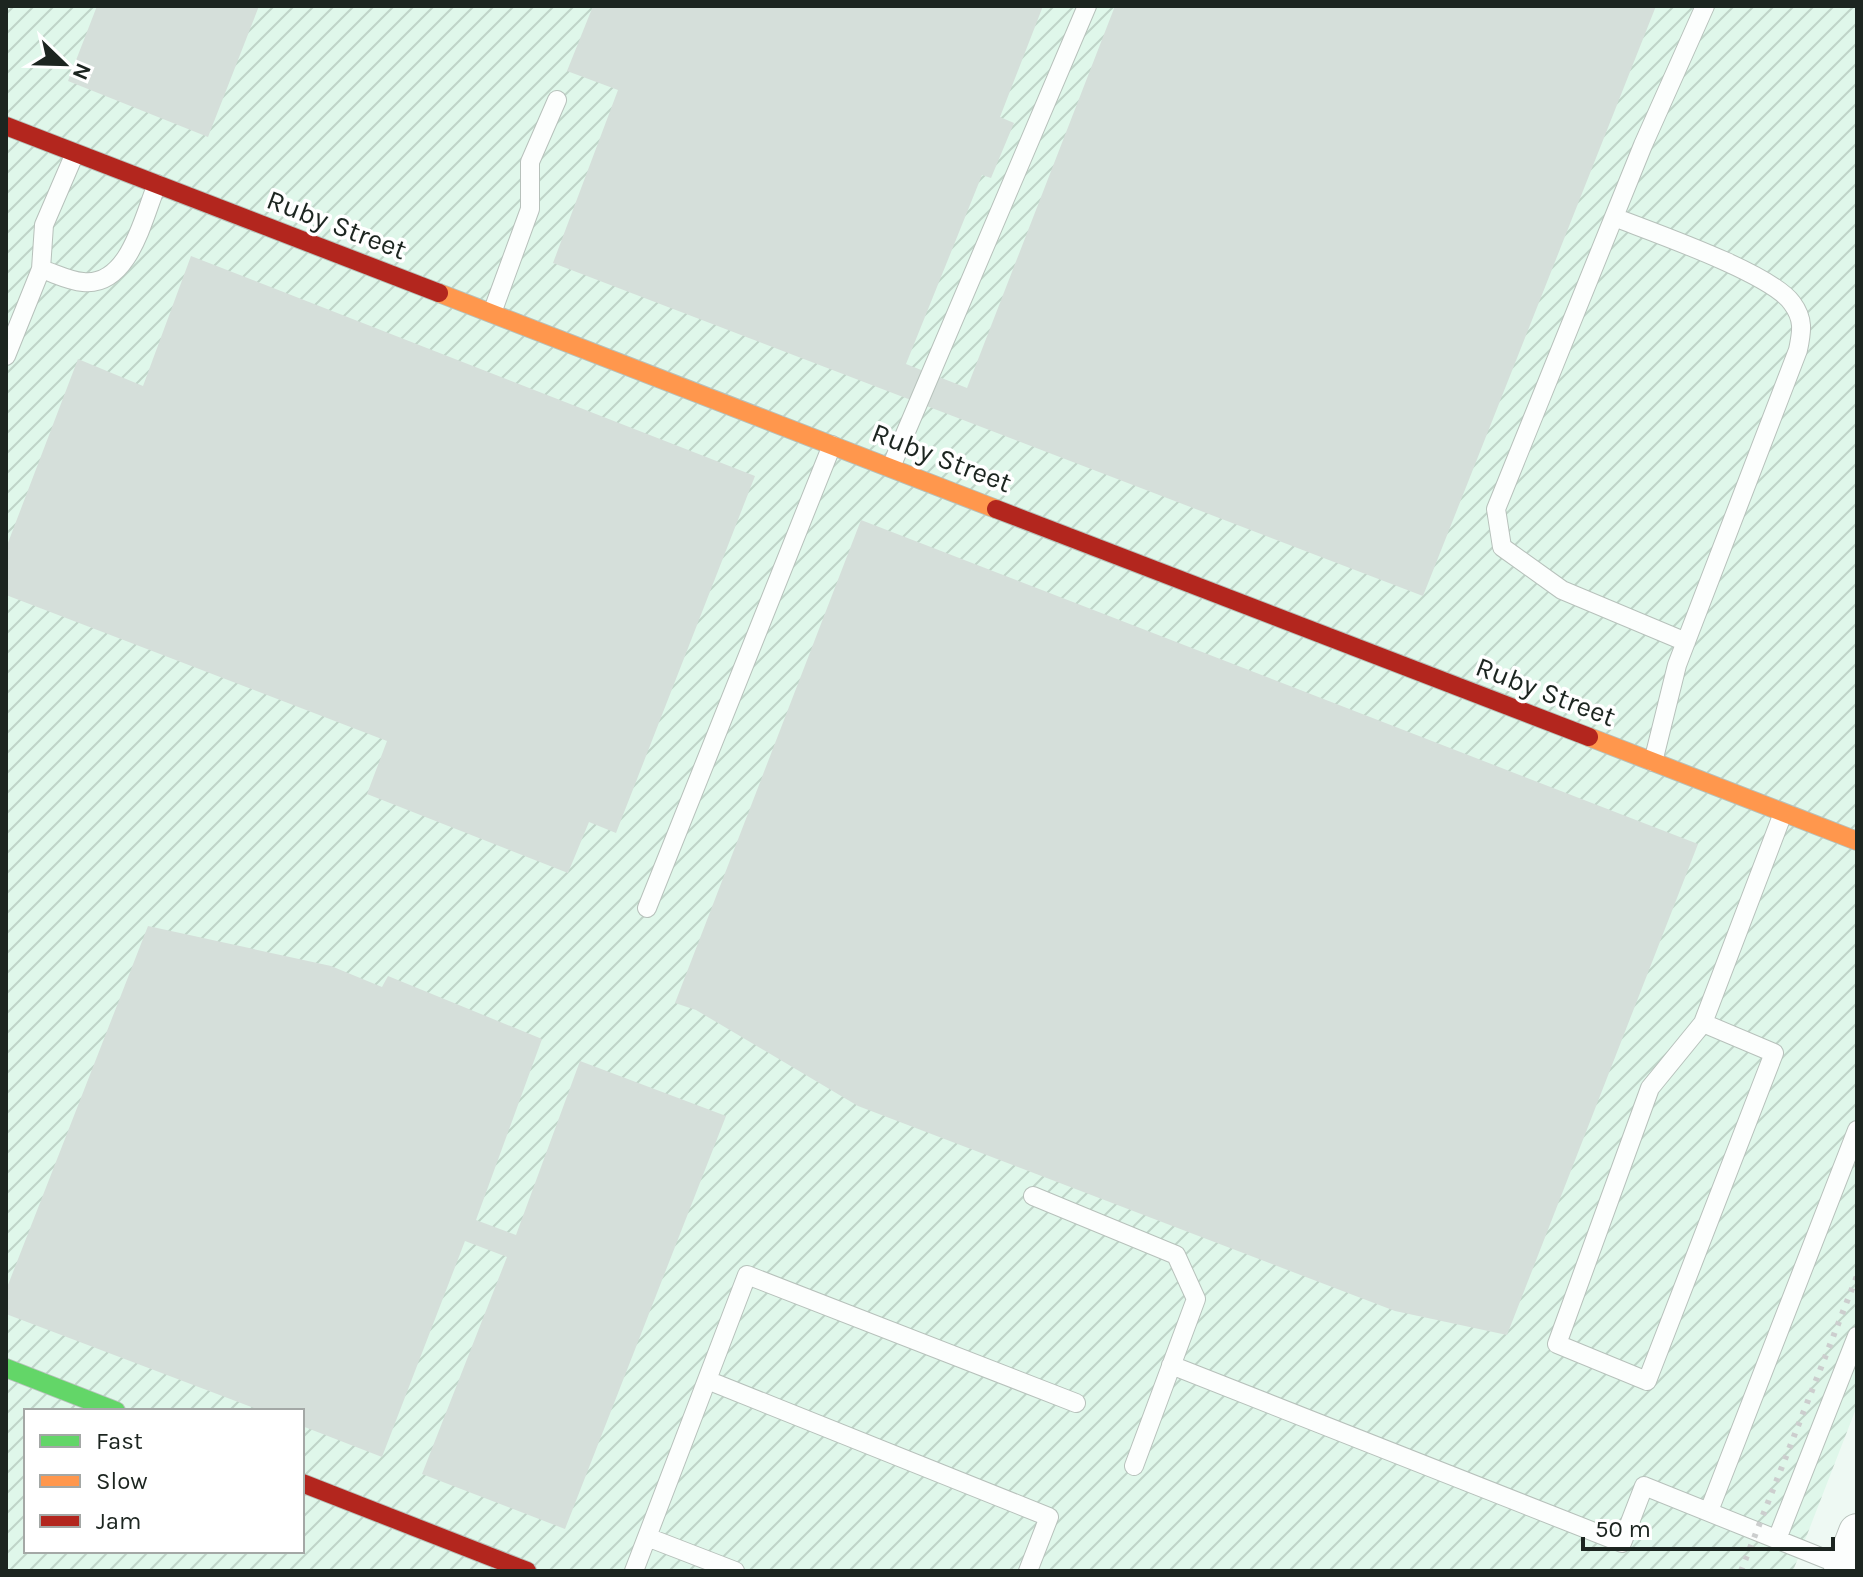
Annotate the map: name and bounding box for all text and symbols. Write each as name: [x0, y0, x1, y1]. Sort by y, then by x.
north arrow: [24, 24, 104, 104]
text: N: [66, 59, 97, 84]
street label: Ruby Street: [262, 183, 411, 266]
street label: Ruby Street: [867, 416, 1016, 499]
street label: Ruby Street: [1471, 650, 1620, 733]
legend: [24, 1409, 304, 1553]
text: Fast: [96, 1427, 143, 1455]
text: Slow: [96, 1467, 148, 1495]
scale bar: [1583, 1501, 1833, 1551]
text: Jam: [96, 1507, 141, 1535]
text: 50 m: [1595, 1515, 1651, 1543]

